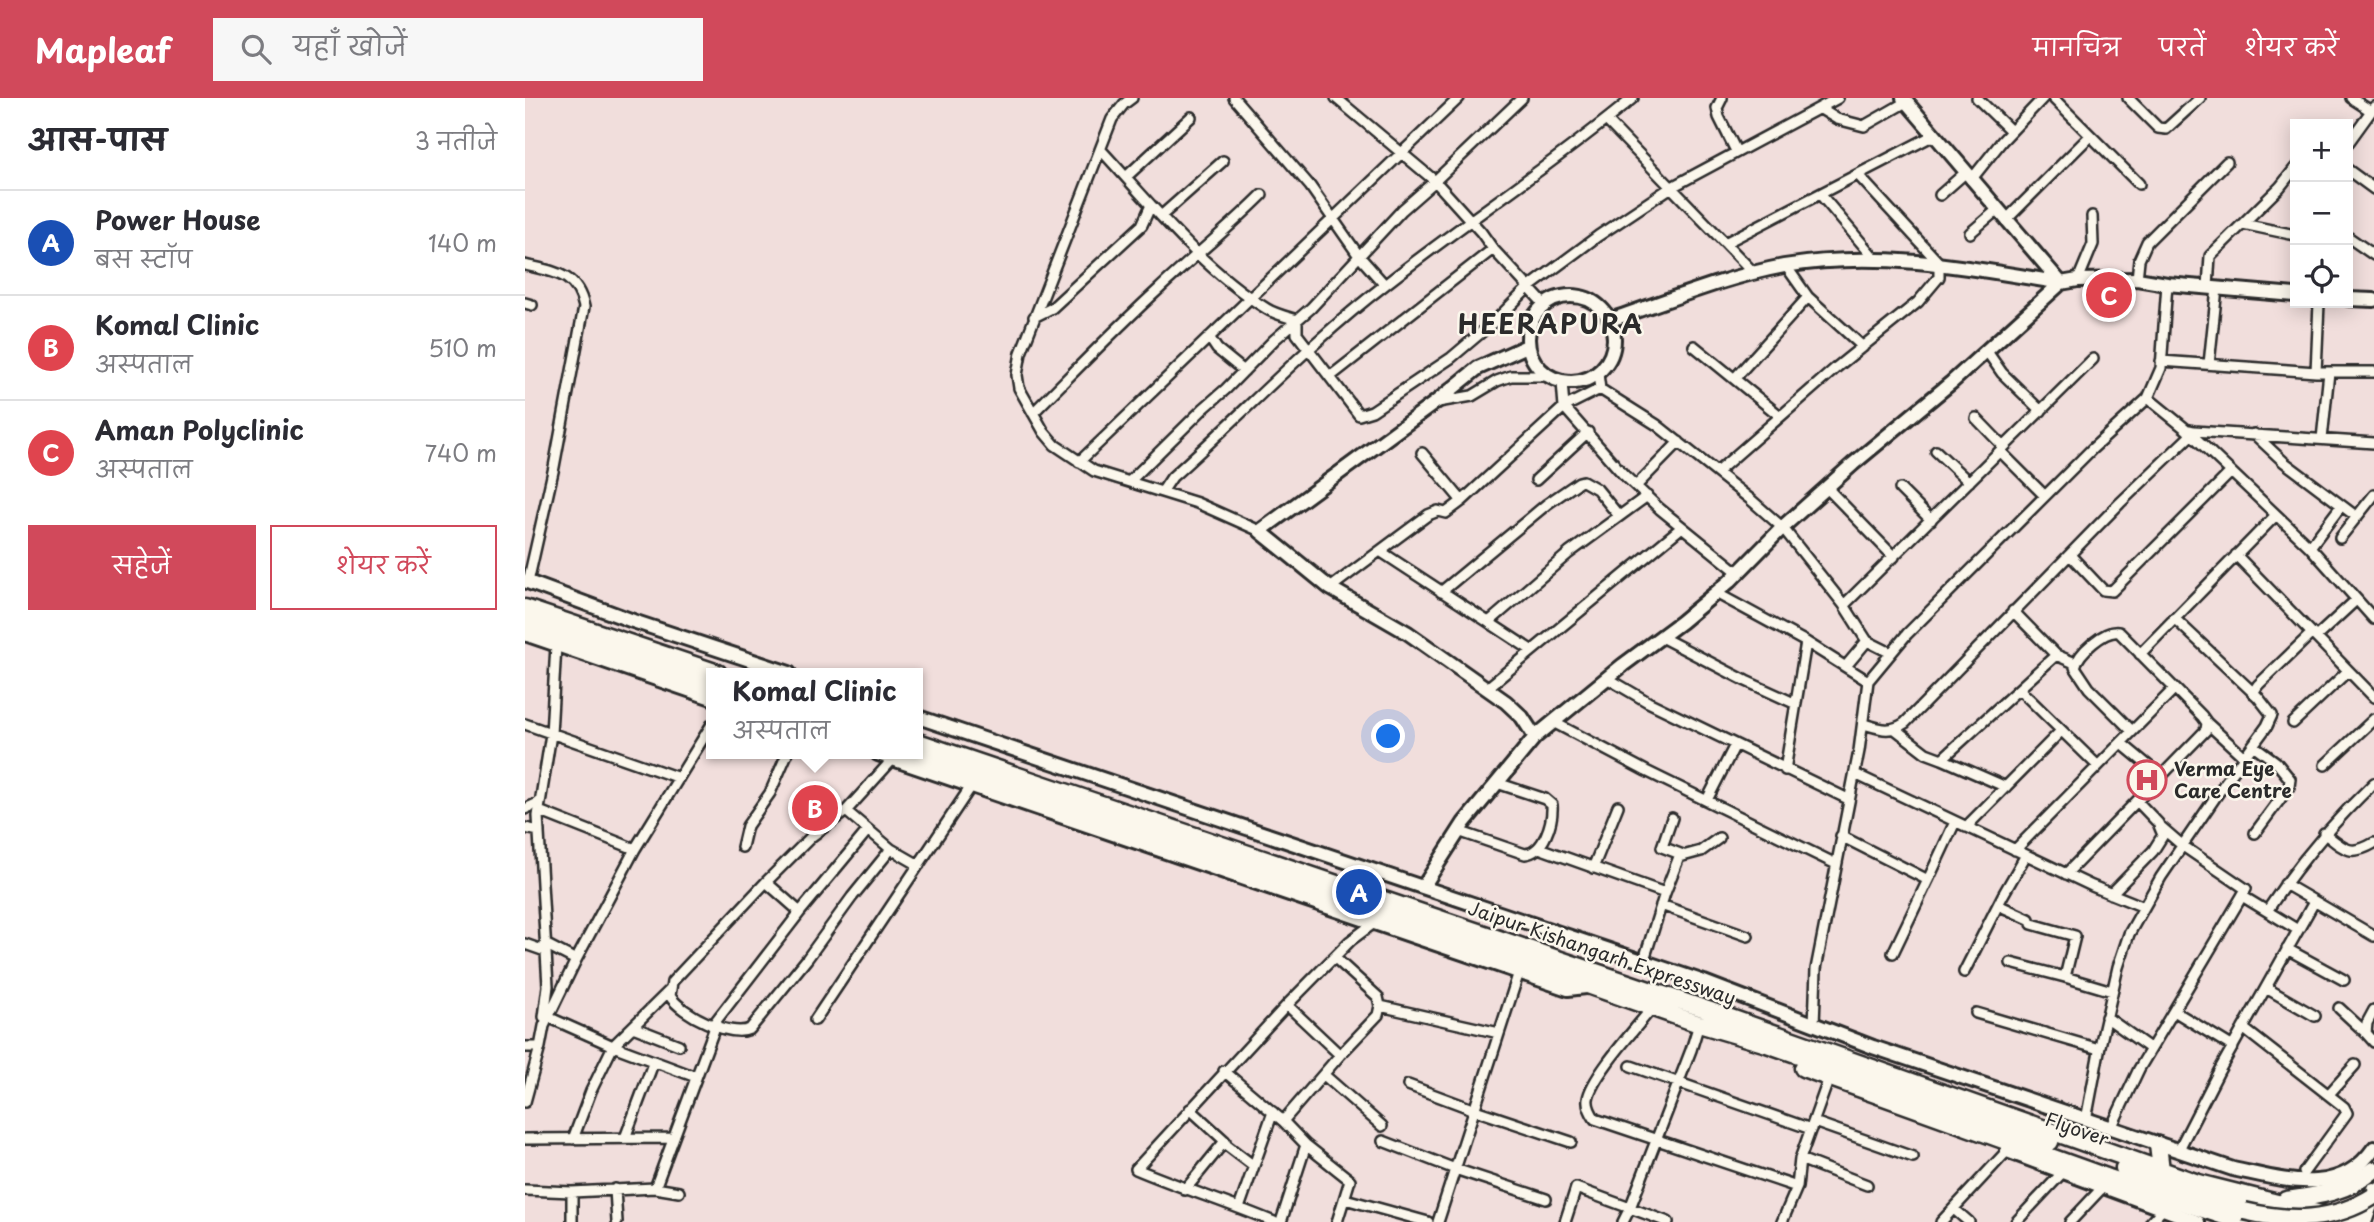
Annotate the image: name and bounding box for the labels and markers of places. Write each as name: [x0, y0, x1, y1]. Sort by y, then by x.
pin: C: [2086, 269, 2132, 321]
place label: Verma Eye Care Centre: [2174, 754, 2292, 804]
hospital icon: Verma Eye Care Centre: [2126, 759, 2168, 801]
pin: B: [792, 782, 838, 834]
pin: A: [1336, 866, 1382, 918]

